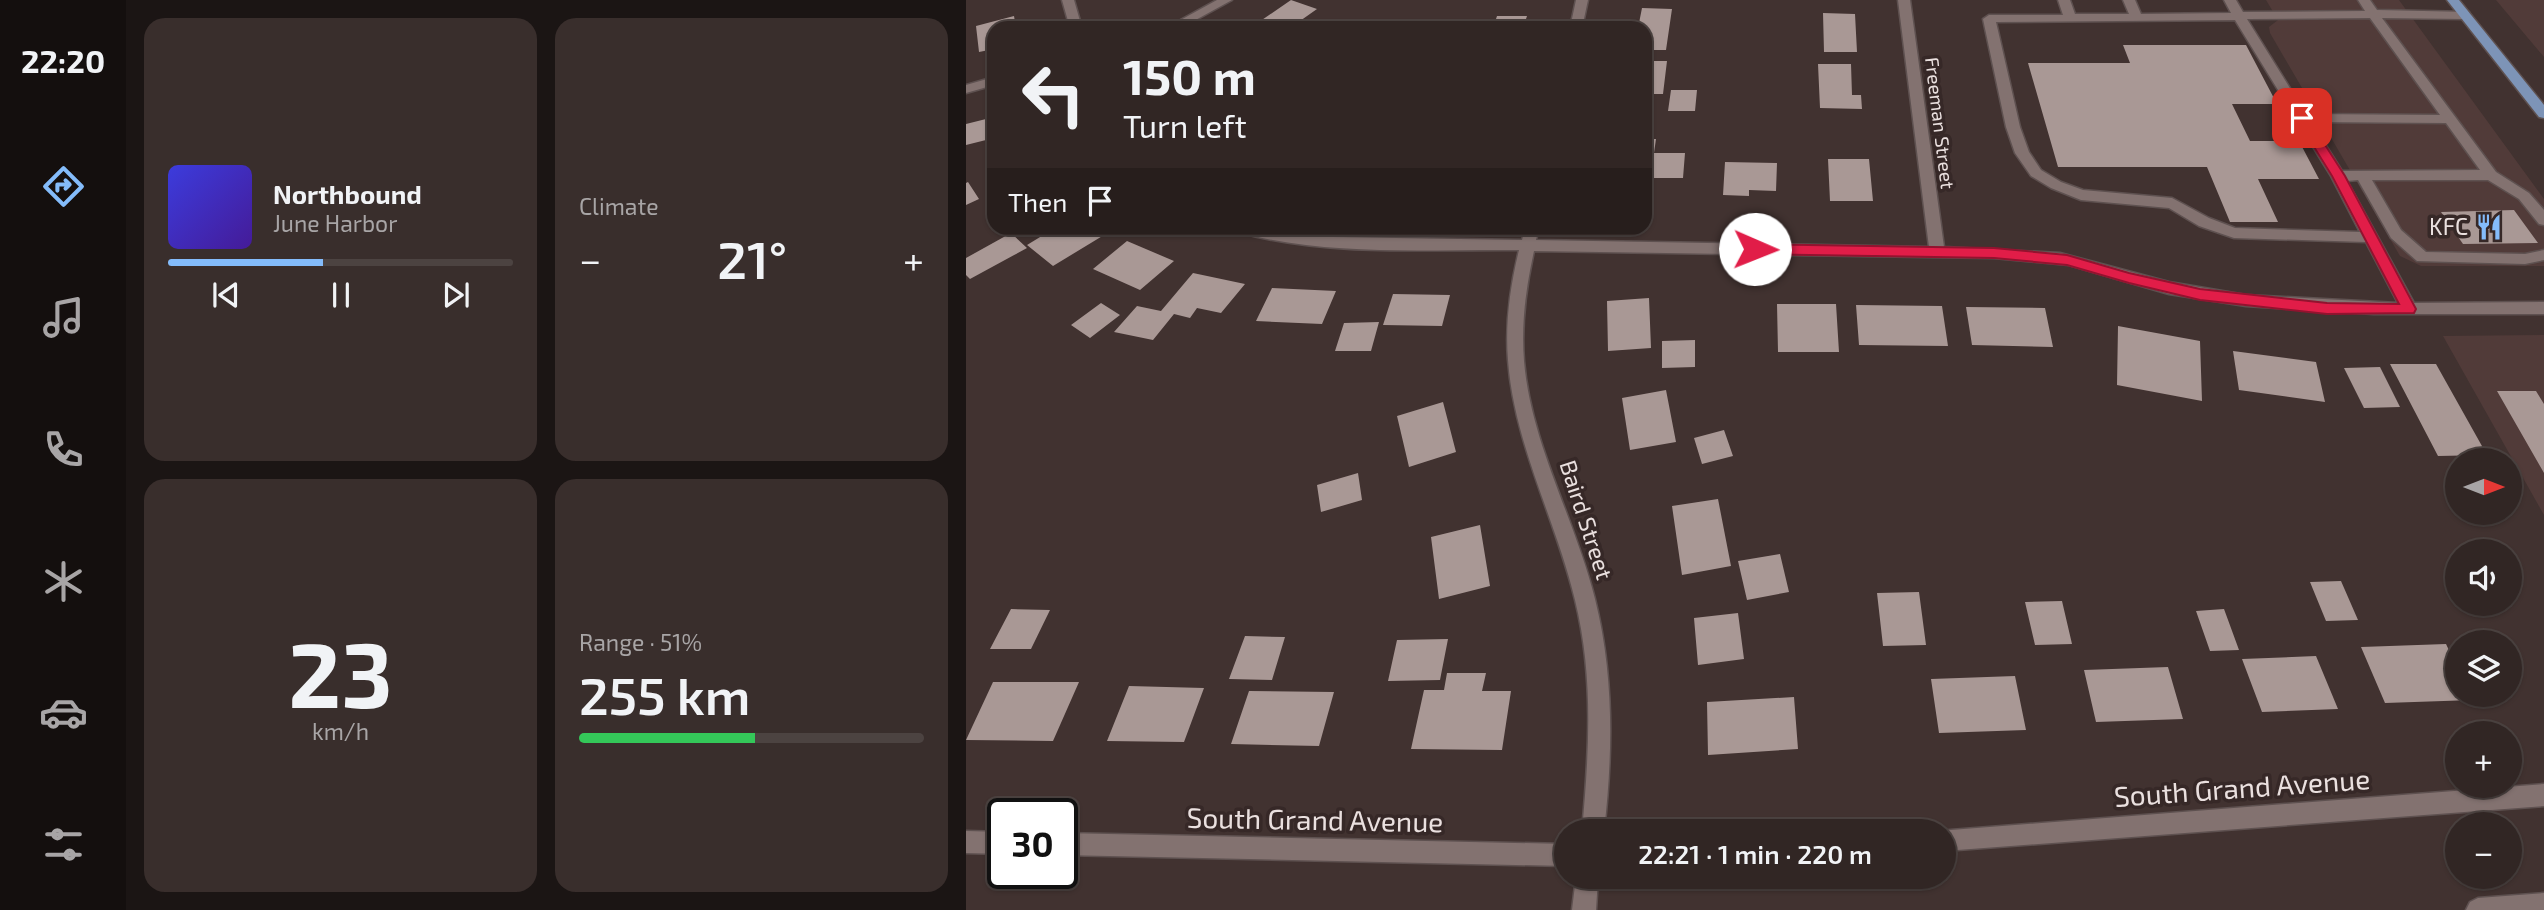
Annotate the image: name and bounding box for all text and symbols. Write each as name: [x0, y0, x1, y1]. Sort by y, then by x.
text: 22:20: [21, 41, 105, 79]
text: 150 m: [1123, 46, 1256, 105]
icon: left: [1008, 49, 1099, 140]
street label: Freeman Street: [1921, 56, 1960, 190]
pin: [2272, 88, 2332, 148]
icon: arrive: [2283, 99, 2321, 137]
text: Turn left: [1123, 106, 1247, 144]
icon: directions: [39, 162, 88, 211]
text: Northbound: [273, 178, 422, 209]
icon: arrive: [1081, 182, 1119, 220]
text: Then: [1008, 186, 1067, 217]
text: Climate: [579, 192, 659, 220]
text: June Harbor: [273, 209, 397, 237]
position arrow: [1718, 212, 1792, 286]
place label: KFC: [2429, 212, 2468, 240]
restaurant icon: KFC: [2474, 212, 2504, 242]
text: 21°: [717, 227, 787, 289]
text: −: [579, 236, 601, 282]
text: +: [903, 236, 924, 282]
icon: previous: [207, 276, 245, 314]
icon: pause: [322, 276, 360, 314]
icon: next: [437, 276, 475, 314]
icon: music: [39, 293, 88, 342]
icon: phone: [39, 425, 88, 474]
north arrow: [2445, 448, 2522, 525]
map controls: [2445, 448, 2522, 889]
street label: Baird Street: [1555, 456, 1619, 583]
button: sound: [2445, 539, 2522, 616]
icon: climate: [39, 557, 88, 606]
text: 23: [288, 617, 393, 726]
text: Range · 51%: [579, 628, 702, 656]
button: layers: [2445, 630, 2522, 707]
text: 255 km: [579, 663, 751, 725]
icon: car: [39, 688, 88, 737]
text: km/h: [312, 717, 369, 745]
button: +: [2445, 721, 2522, 798]
street label: South Grand Avenue: [2113, 761, 2371, 813]
speed limit sign: 30: [987, 798, 1078, 889]
street label: South Grand Avenue: [1186, 800, 1444, 838]
button: −: [2445, 812, 2522, 889]
icon: filters: [39, 820, 88, 869]
text: 22:21 · 1 min · 220 m: [1638, 838, 1872, 869]

